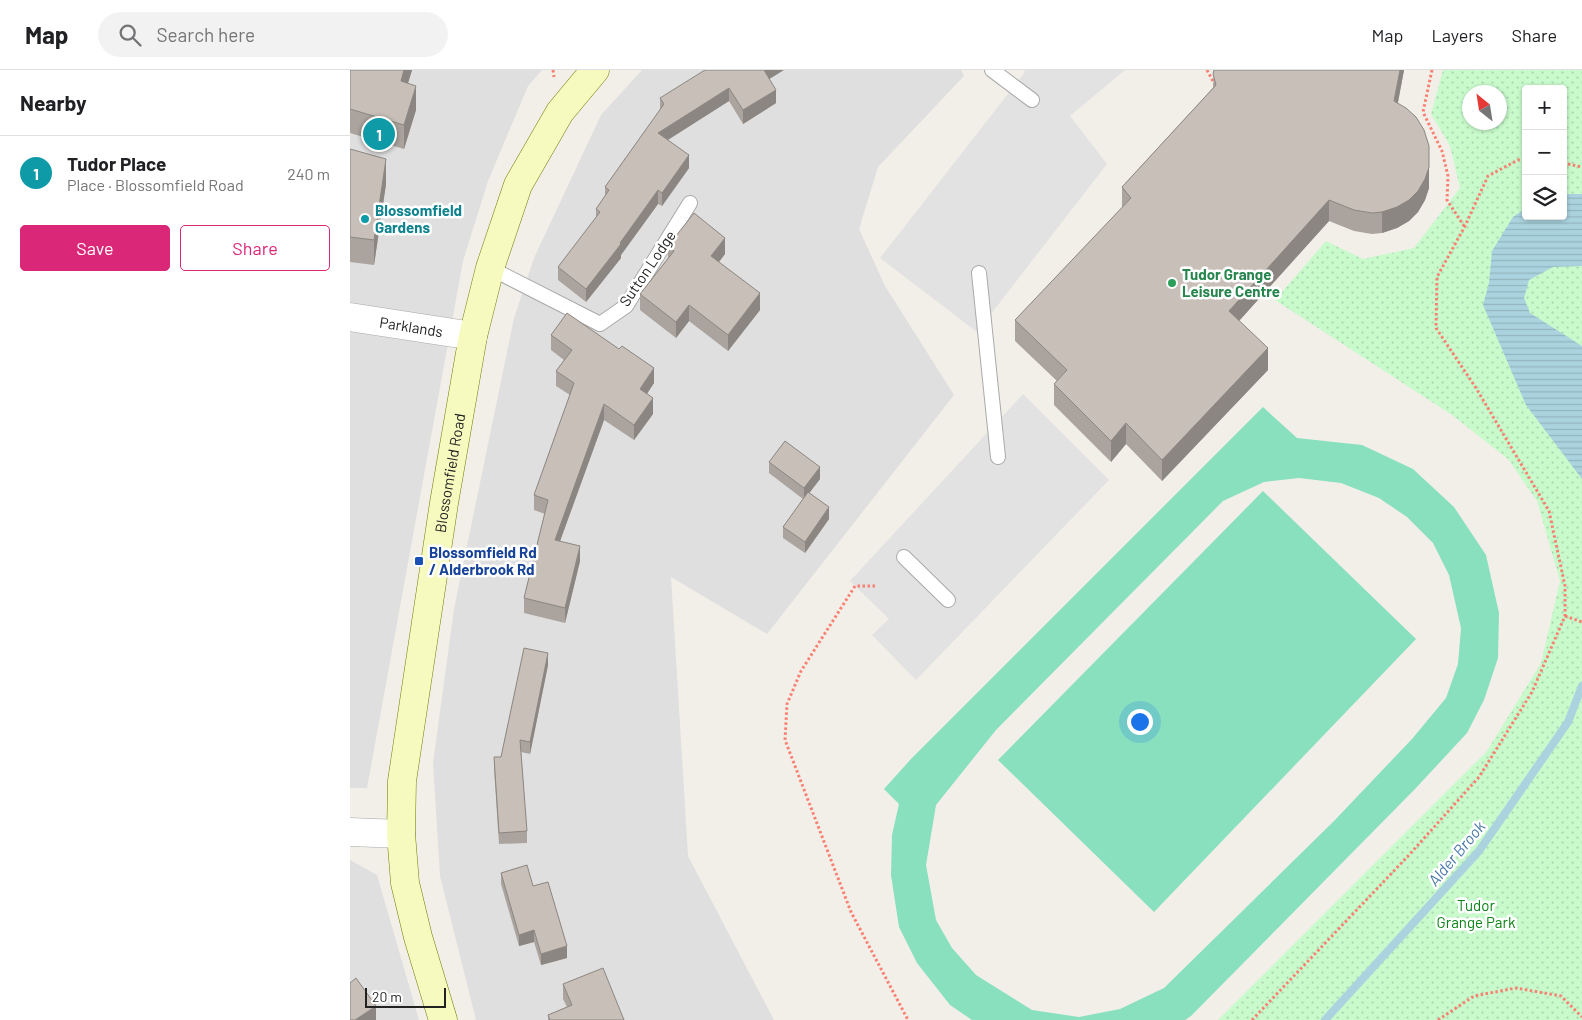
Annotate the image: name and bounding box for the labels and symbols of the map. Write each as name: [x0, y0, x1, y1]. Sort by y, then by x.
north arrow: [1462, 85, 1507, 130]
pin: 1: [363, 115, 395, 153]
place label: Blossomfield Gardens: [375, 201, 462, 236]
marker: Blossomfield Gardens: [359, 213, 371, 225]
street label: Sutton Lodge: [615, 227, 679, 309]
place label: Tudor Grange Leisure Centre: [1182, 265, 1280, 300]
marker: Tudor Grange Leisure Centre: [1166, 277, 1178, 289]
street label: Parklands: [378, 313, 444, 340]
street label: Blossomfield Road: [431, 412, 468, 534]
place label: Blossomfield Rd / Alderbrook Rd: [429, 543, 537, 578]
marker: Blossomfield Rd / Alderbrook Rd: [413, 555, 425, 567]
your location: [1127, 709, 1153, 735]
water label: Alder Brook: [1423, 817, 1489, 889]
park label: Tudor Grange Park: [1437, 896, 1516, 931]
scale bar: [365, 985, 446, 1008]

